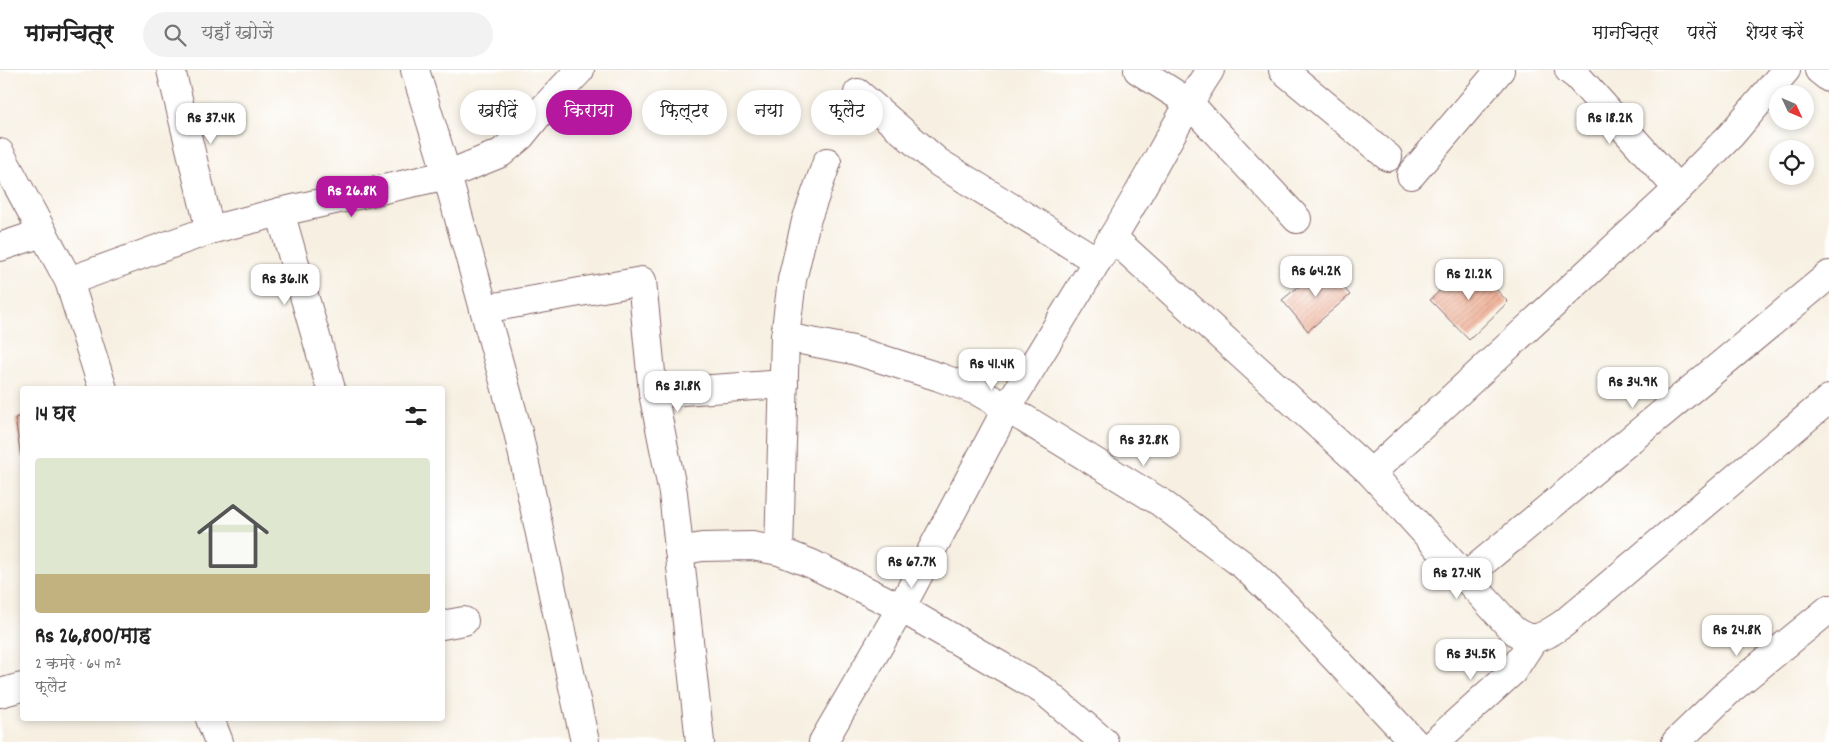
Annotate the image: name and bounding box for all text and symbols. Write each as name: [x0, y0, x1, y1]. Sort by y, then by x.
search box: [143, 12, 493, 57]
text: मानचित्र: [25, 18, 113, 52]
icon: search: [161, 21, 189, 49]
text: यहाँ खोजें: [201, 21, 273, 48]
text: मानचित्र: [1593, 22, 1659, 47]
text: परतें: [1687, 22, 1717, 47]
text: शेयर करें: [1745, 22, 1804, 47]
north arrow: [1769, 85, 1814, 130]
map controls: [1769, 85, 1814, 185]
chip: खरीदें: [460, 90, 536, 135]
chip: किराया: [546, 90, 632, 135]
chip: फ़िल्टर: [642, 90, 727, 135]
chip: नया: [737, 90, 801, 135]
chip: फ़्लैट: [811, 90, 883, 135]
pin: Rs 37.4K: [159, 102, 263, 145]
pin: Rs 18.2K: [1558, 102, 1662, 145]
text: Rs 37.4K: [187, 107, 235, 130]
text: Rs 18.2K: [1587, 107, 1633, 130]
button: locate: [1769, 140, 1814, 185]
pin: Rs 26.8K: [300, 176, 404, 218]
text: Rs 26.8K: [327, 180, 377, 203]
pin: Rs 64.2K: [1264, 256, 1368, 298]
pin: Rs 21.2K: [1417, 258, 1521, 301]
text: Rs 64.2K: [1291, 260, 1341, 283]
text: Rs 21.2K: [1446, 263, 1492, 286]
pin: Rs 36.1K: [233, 264, 337, 306]
text: Rs 36.1K: [262, 268, 308, 291]
pin: Rs 41.4K: [940, 348, 1044, 391]
text: Rs 41.4K: [969, 353, 1015, 376]
pin: Rs 34.9K: [1581, 366, 1685, 409]
pin: Rs 31.8K: [626, 370, 730, 413]
text: Rs 34.9K: [1608, 371, 1658, 394]
text: Rs 31.8K: [655, 375, 701, 398]
text: 14 घर: [35, 401, 76, 431]
icon: filters: [402, 402, 430, 430]
pin: Rs 32.8K: [1092, 424, 1196, 467]
text: Rs 32.8K: [1120, 429, 1168, 452]
icon: home: [188, 491, 278, 581]
pin: Rs 67.7K: [860, 546, 964, 589]
text: Rs 67.7K: [888, 551, 936, 574]
pin: Rs 27.4K: [1405, 558, 1509, 600]
text: Rs 27.4K: [1433, 562, 1481, 585]
pin: Rs 24.8K: [1685, 614, 1789, 657]
text: Rs 24.8K: [1713, 619, 1761, 642]
text: Rs 26,800/माह: [35, 623, 150, 653]
pin: Rs 34.5K: [1419, 638, 1523, 681]
text: Rs 34.5K: [1446, 643, 1496, 666]
text: 2 कमरे · 64 m²: [35, 653, 121, 676]
text: फ़्लैट: [35, 676, 67, 699]

